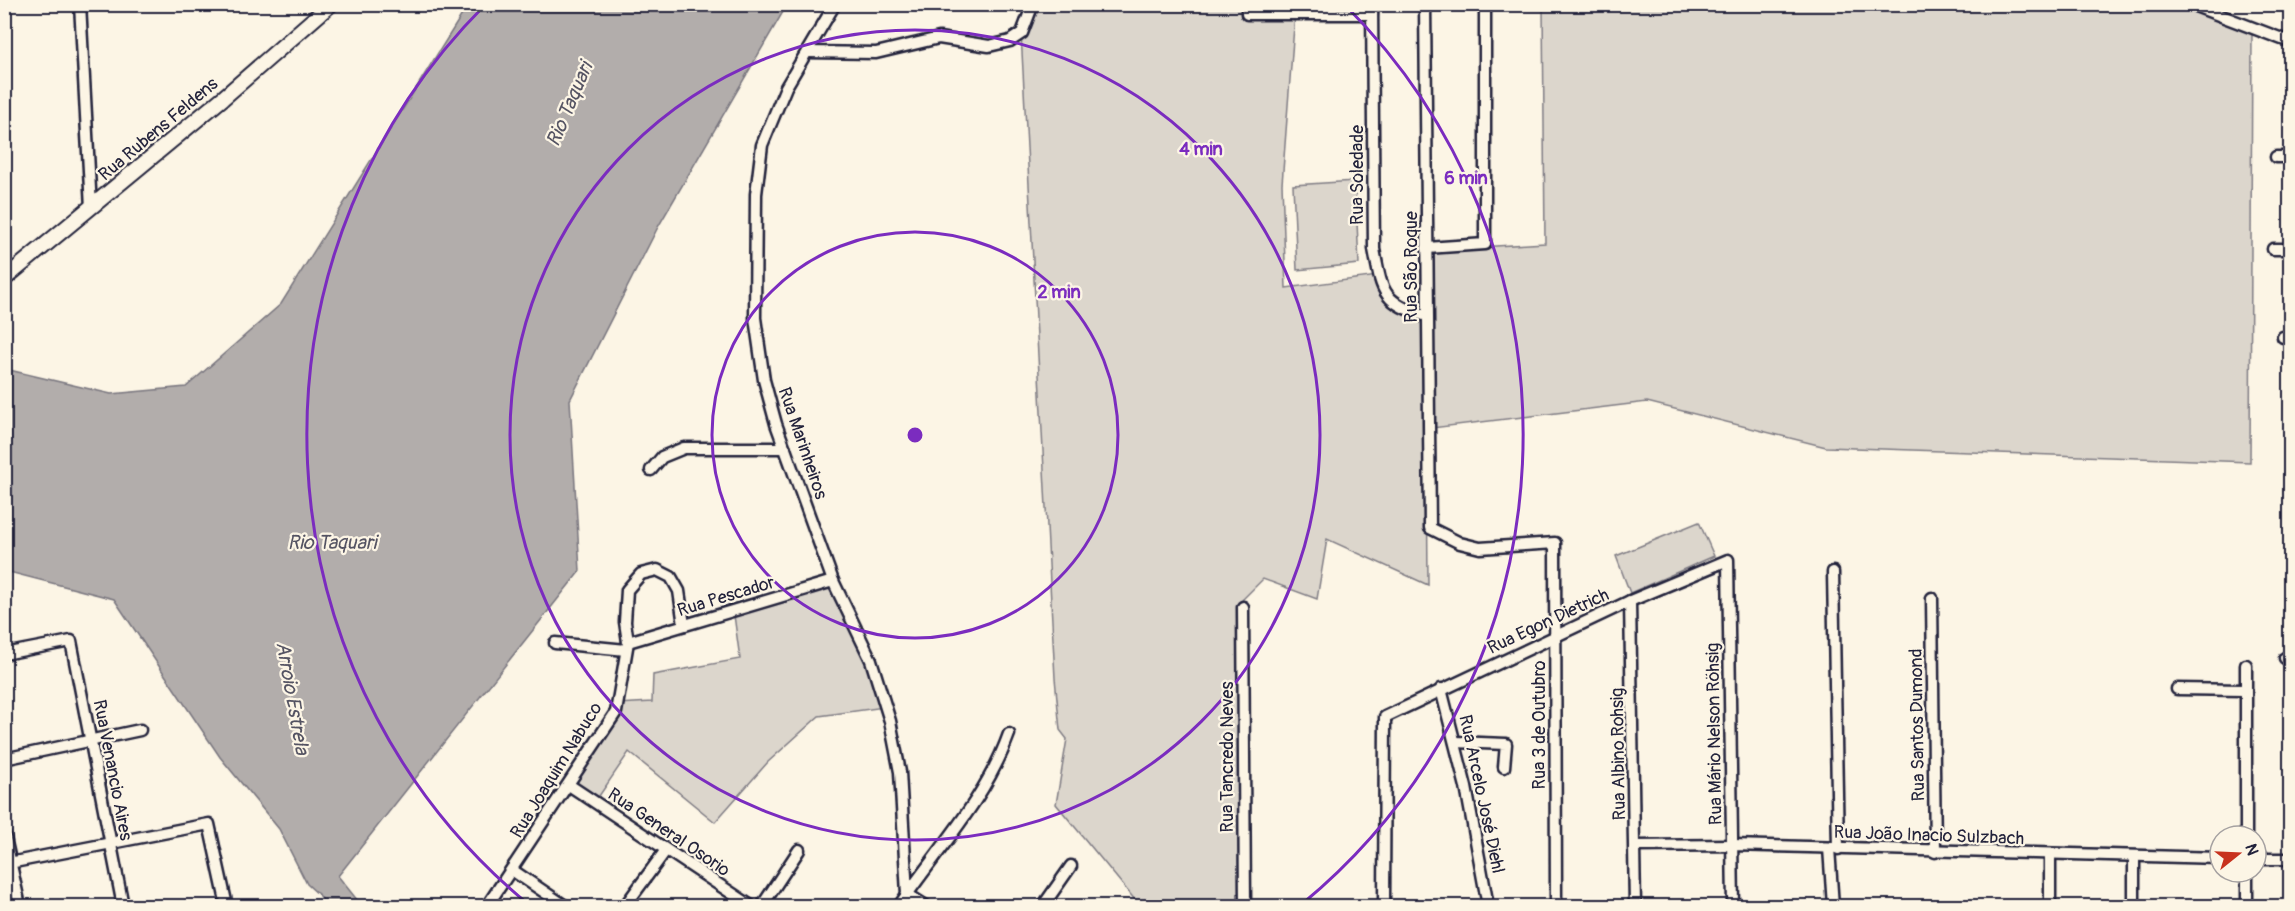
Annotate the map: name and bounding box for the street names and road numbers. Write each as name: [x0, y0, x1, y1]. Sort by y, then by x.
street label: Rua Rubens Feldens: [94, 73, 223, 186]
street label: Rua Soledade: [1346, 125, 1369, 225]
street label: Rua São Roque: [1400, 211, 1423, 323]
street label: Rua Marinheiros: [773, 384, 832, 502]
street label: Rua Pescador: [675, 571, 778, 622]
street label: Rua Egon Dietrich: [1484, 583, 1613, 660]
street label: Rua Mário Nelson Röhsig: [1701, 643, 1728, 825]
street label: Rua Santos Dumond: [1905, 648, 1930, 802]
street label: Rua 3 de Outubro: [1528, 660, 1551, 789]
street label: Rua Tancredo Neves: [1216, 682, 1239, 832]
street label: Rua Albino Rohsig: [1606, 688, 1631, 820]
street label: Rua Venancio Aires: [88, 698, 137, 842]
street label: Rua Joaquim Nabuco: [505, 698, 608, 842]
street label: Rua Arcelo José Diehl: [1453, 713, 1510, 876]
street label: Rua General Osorio: [603, 783, 735, 882]
street label: Rua João Inacio Sulzbach: [1833, 821, 2025, 850]

